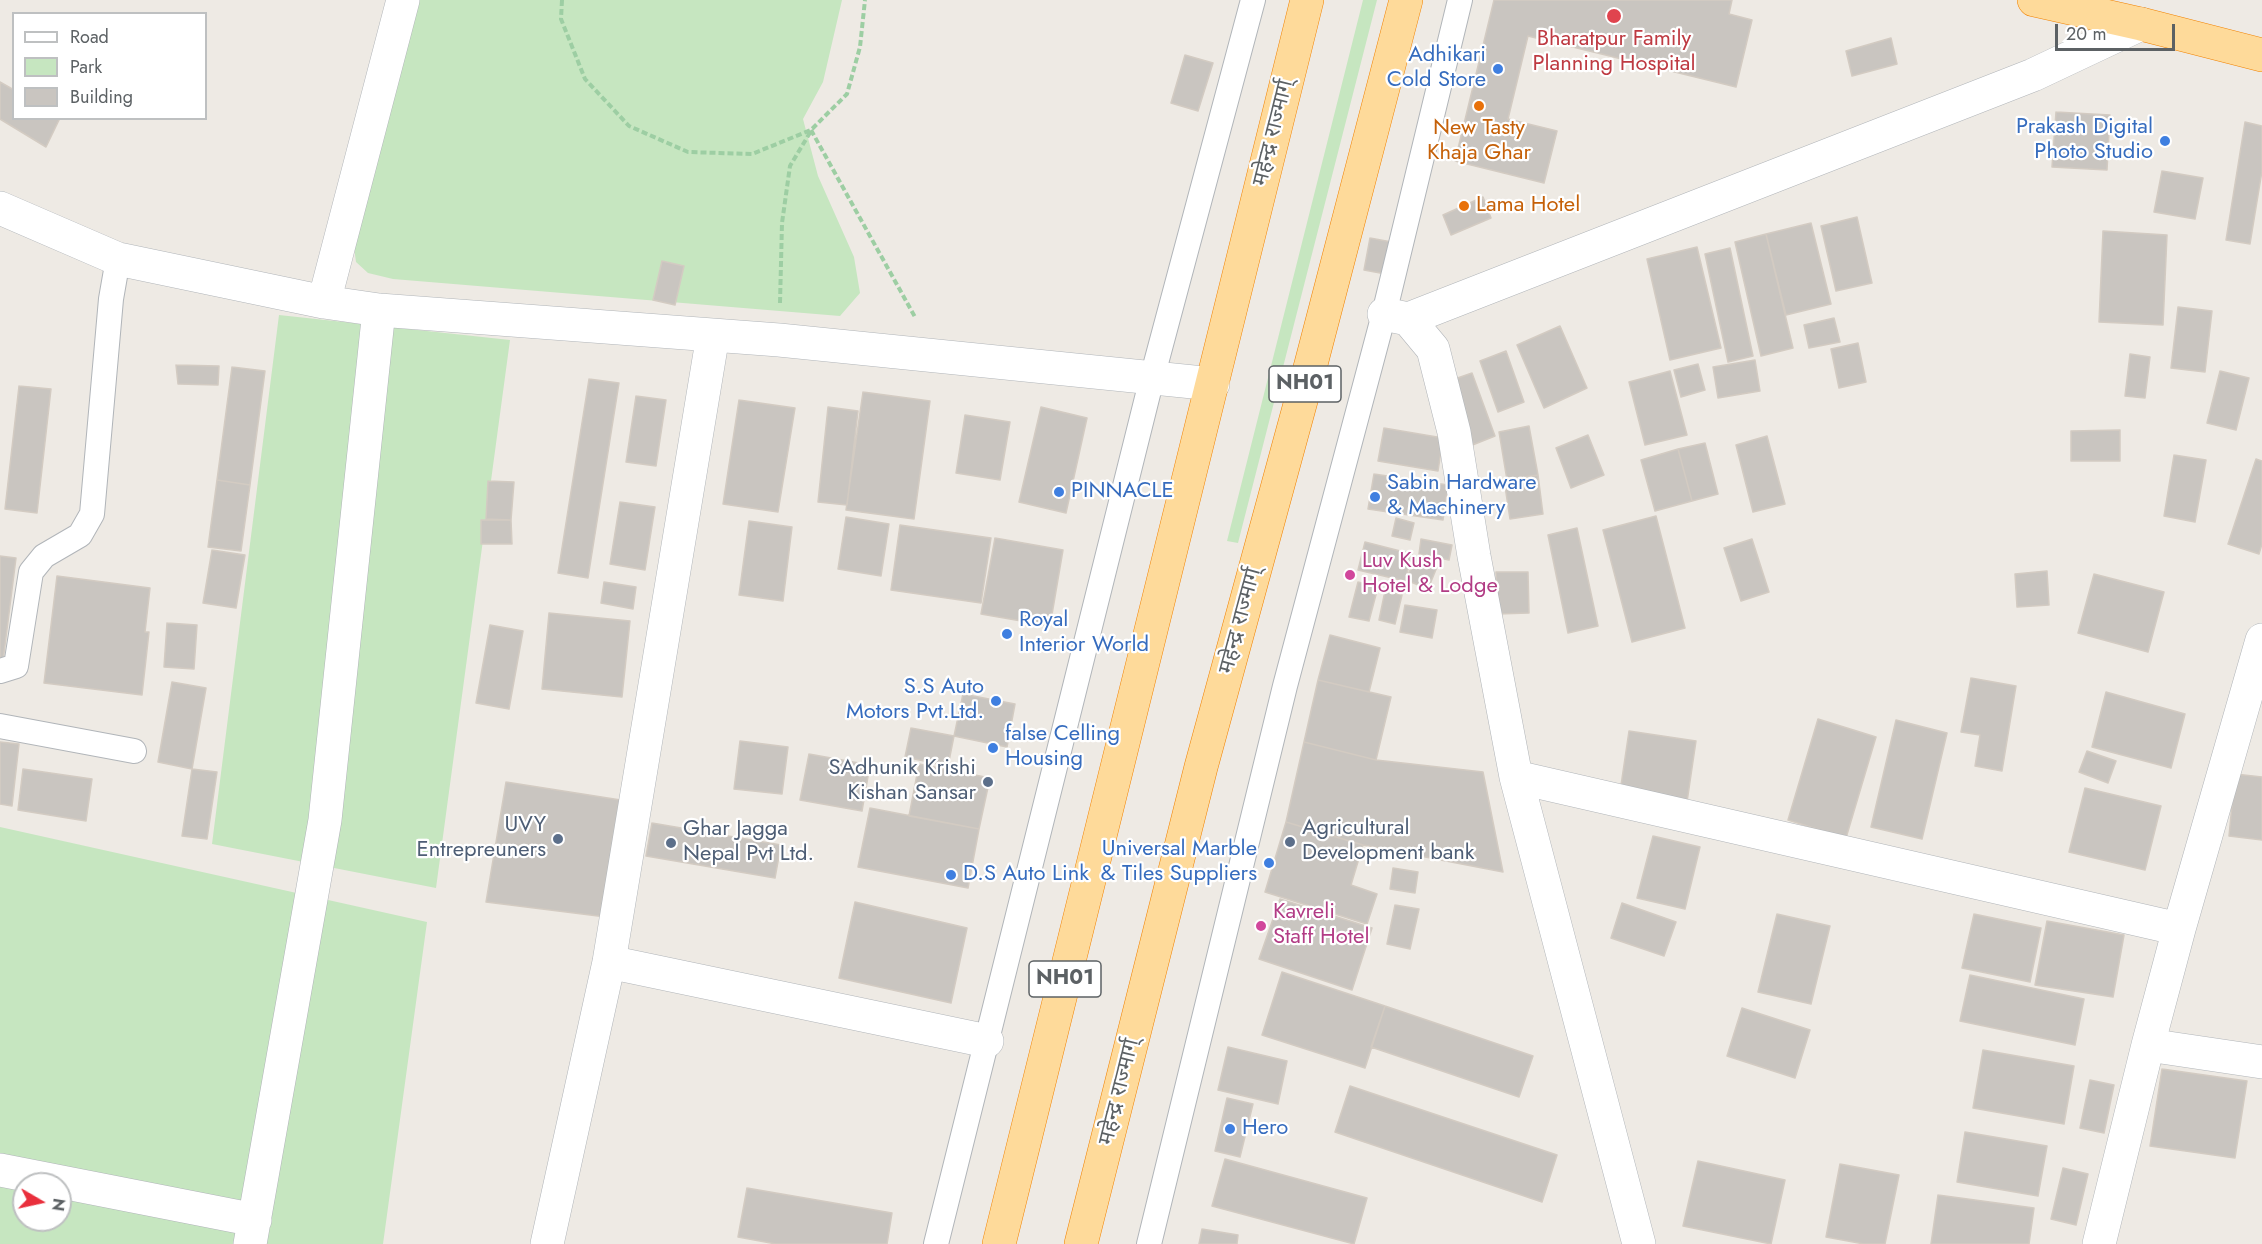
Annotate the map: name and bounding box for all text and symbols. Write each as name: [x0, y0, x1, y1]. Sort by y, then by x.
marker: Bharatpur Family Planning Hospital: [1605, 7, 1623, 25]
legend: [12, 12, 207, 120]
scale bar: [2058, 12, 2178, 50]
text: 20 m: [2066, 21, 2106, 47]
text: Road: [70, 24, 109, 50]
place label: Bharatpur Family Planning Hospital: [1533, 27, 1695, 78]
place label: Adhikari Cold Store: [1387, 43, 1486, 94]
text: Park: [70, 54, 102, 80]
marker: Adhikari Cold Store: [1491, 62, 1505, 76]
street label: महेन्द्र राज्मार्ग्: [1248, 77, 1300, 189]
text: Building: [70, 84, 133, 110]
marker: New Tasty Khaja Ghar: [1472, 99, 1486, 113]
place label: Prakash Digital Photo Studio: [2016, 115, 2153, 166]
place label: New Tasty Khaja Ghar: [1427, 116, 1531, 168]
marker: Prakash Digital Photo Studio: [2158, 134, 2172, 148]
place label: Lama Hotel: [1476, 193, 1580, 219]
marker: Lama Hotel: [1457, 199, 1471, 213]
road number: NH01: [1269, 366, 1341, 402]
place label: Sabin Hardware & Machinery: [1387, 471, 1537, 522]
place label: PINNACLE: [1071, 479, 1173, 505]
marker: PINNACLE: [1052, 485, 1066, 499]
marker: Sabin Hardware & Machinery: [1368, 490, 1382, 504]
place label: Luv Kush Hotel & Lodge: [1362, 549, 1498, 600]
street label: महेन्द्र राज्मार्ग्: [1214, 565, 1268, 677]
marker: Luv Kush Hotel & Lodge: [1343, 568, 1357, 582]
place label: Royal Interior World: [1019, 608, 1149, 660]
marker: Royal Interior World: [1000, 627, 1014, 641]
place label: S.S Auto Motors Pvt.Ltd.: [846, 675, 984, 726]
marker: S.S Auto Motors Pvt.Ltd.: [989, 694, 1003, 708]
place label: false Celling Housing: [1005, 722, 1120, 774]
marker: false Celling Housing: [986, 741, 1000, 755]
place label: SAdhunik Krishi Kishan Sansar: [828, 756, 976, 807]
marker: SAdhunik Krishi Kishan Sansar: [981, 775, 995, 789]
place label: UVY Entrepreuners: [417, 813, 546, 864]
place label: Agricultural Development bank: [1302, 816, 1475, 867]
place label: Ghar Jagga Nepal Pvt Ltd.: [683, 817, 814, 868]
marker: UVY Entrepreuners: [551, 832, 565, 846]
marker: Agricultural Development bank: [1283, 835, 1297, 849]
marker: Ghar Jagga Nepal Pvt Ltd.: [664, 836, 678, 850]
place label: Universal Marble & Tiles Suppliers: [1101, 837, 1257, 888]
marker: Universal Marble & Tiles Suppliers: [1262, 856, 1276, 870]
place label: D.S Auto Link: [963, 862, 1089, 888]
marker: D.S Auto Link: [944, 868, 958, 882]
place label: Kavreli Staff Hotel: [1273, 900, 1370, 951]
marker: Kavreli Staff Hotel: [1254, 919, 1268, 933]
road number: NH01: [1029, 961, 1101, 997]
street label: महेन्द्र राज्मार्ग्: [1094, 1036, 1146, 1148]
place label: Hero: [1242, 1116, 1288, 1142]
marker: Hero: [1223, 1122, 1237, 1136]
north arrow: [12, 1172, 72, 1232]
text: N: [46, 1197, 71, 1213]

